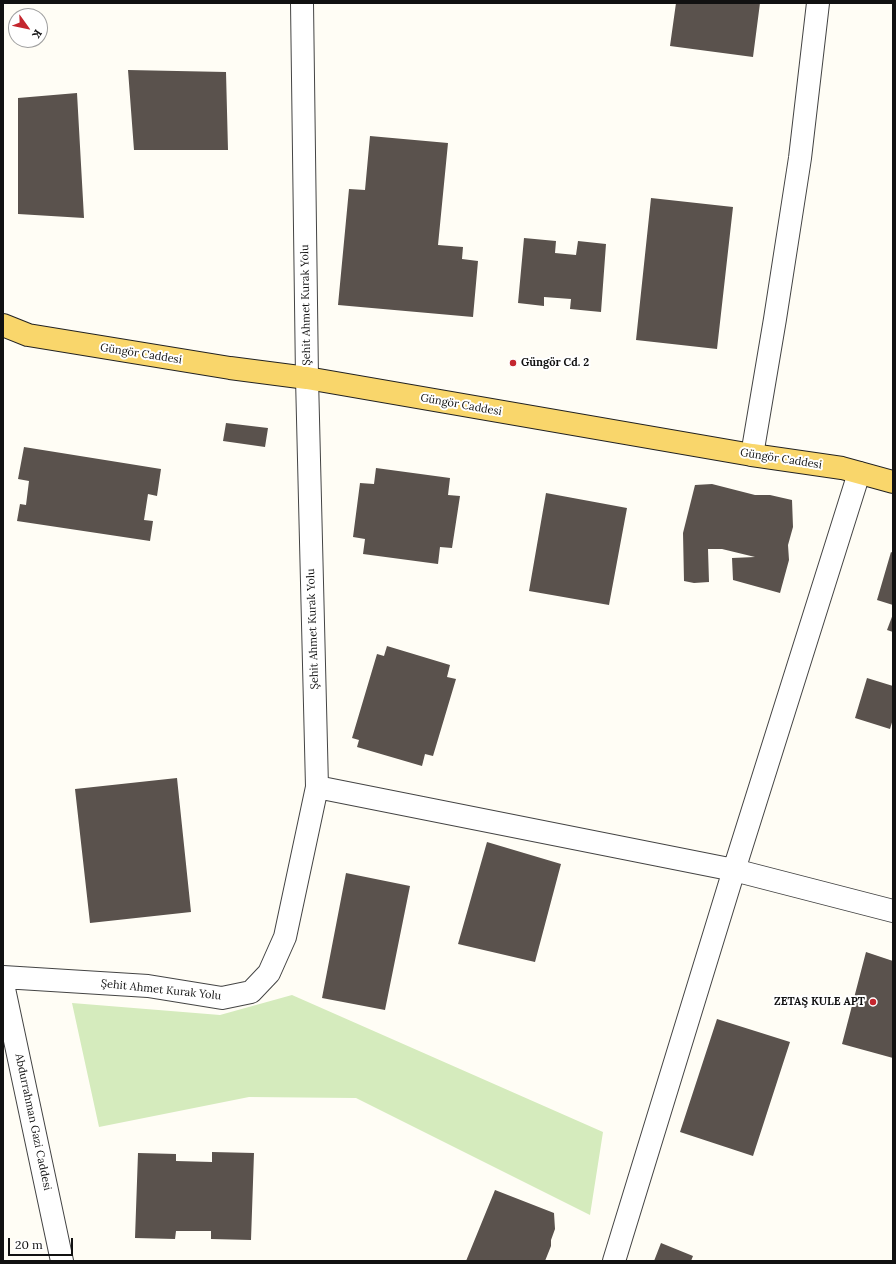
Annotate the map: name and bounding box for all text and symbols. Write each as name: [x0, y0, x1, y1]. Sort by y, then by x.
north arrow: [8, 8, 48, 48]
text: K: [29, 27, 45, 41]
street label: Şehit Ahmet Kurak Yolu: [298, 244, 314, 366]
street label: Güngör Caddesi: [99, 341, 183, 367]
place label: Güngör Cd. 2: [521, 356, 589, 370]
marker: Güngör Cd. 2: [508, 358, 518, 368]
street label: Güngör Caddesi: [419, 391, 503, 419]
street label: Güngör Caddesi: [739, 446, 823, 472]
street label: Şehit Ahmet Kurak Yolu: [304, 568, 322, 690]
street label: Şehit Ahmet Kurak Yolu: [100, 977, 222, 1003]
place label: ZETAŞ KULE APT: [774, 995, 865, 1009]
marker: ZETAŞ KULE APT: [868, 997, 878, 1007]
street label: Abdurrahman Gazi Caddesi: [12, 1052, 54, 1192]
scale bar: [10, 1230, 75, 1256]
text: 20 m: [15, 1237, 43, 1252]

